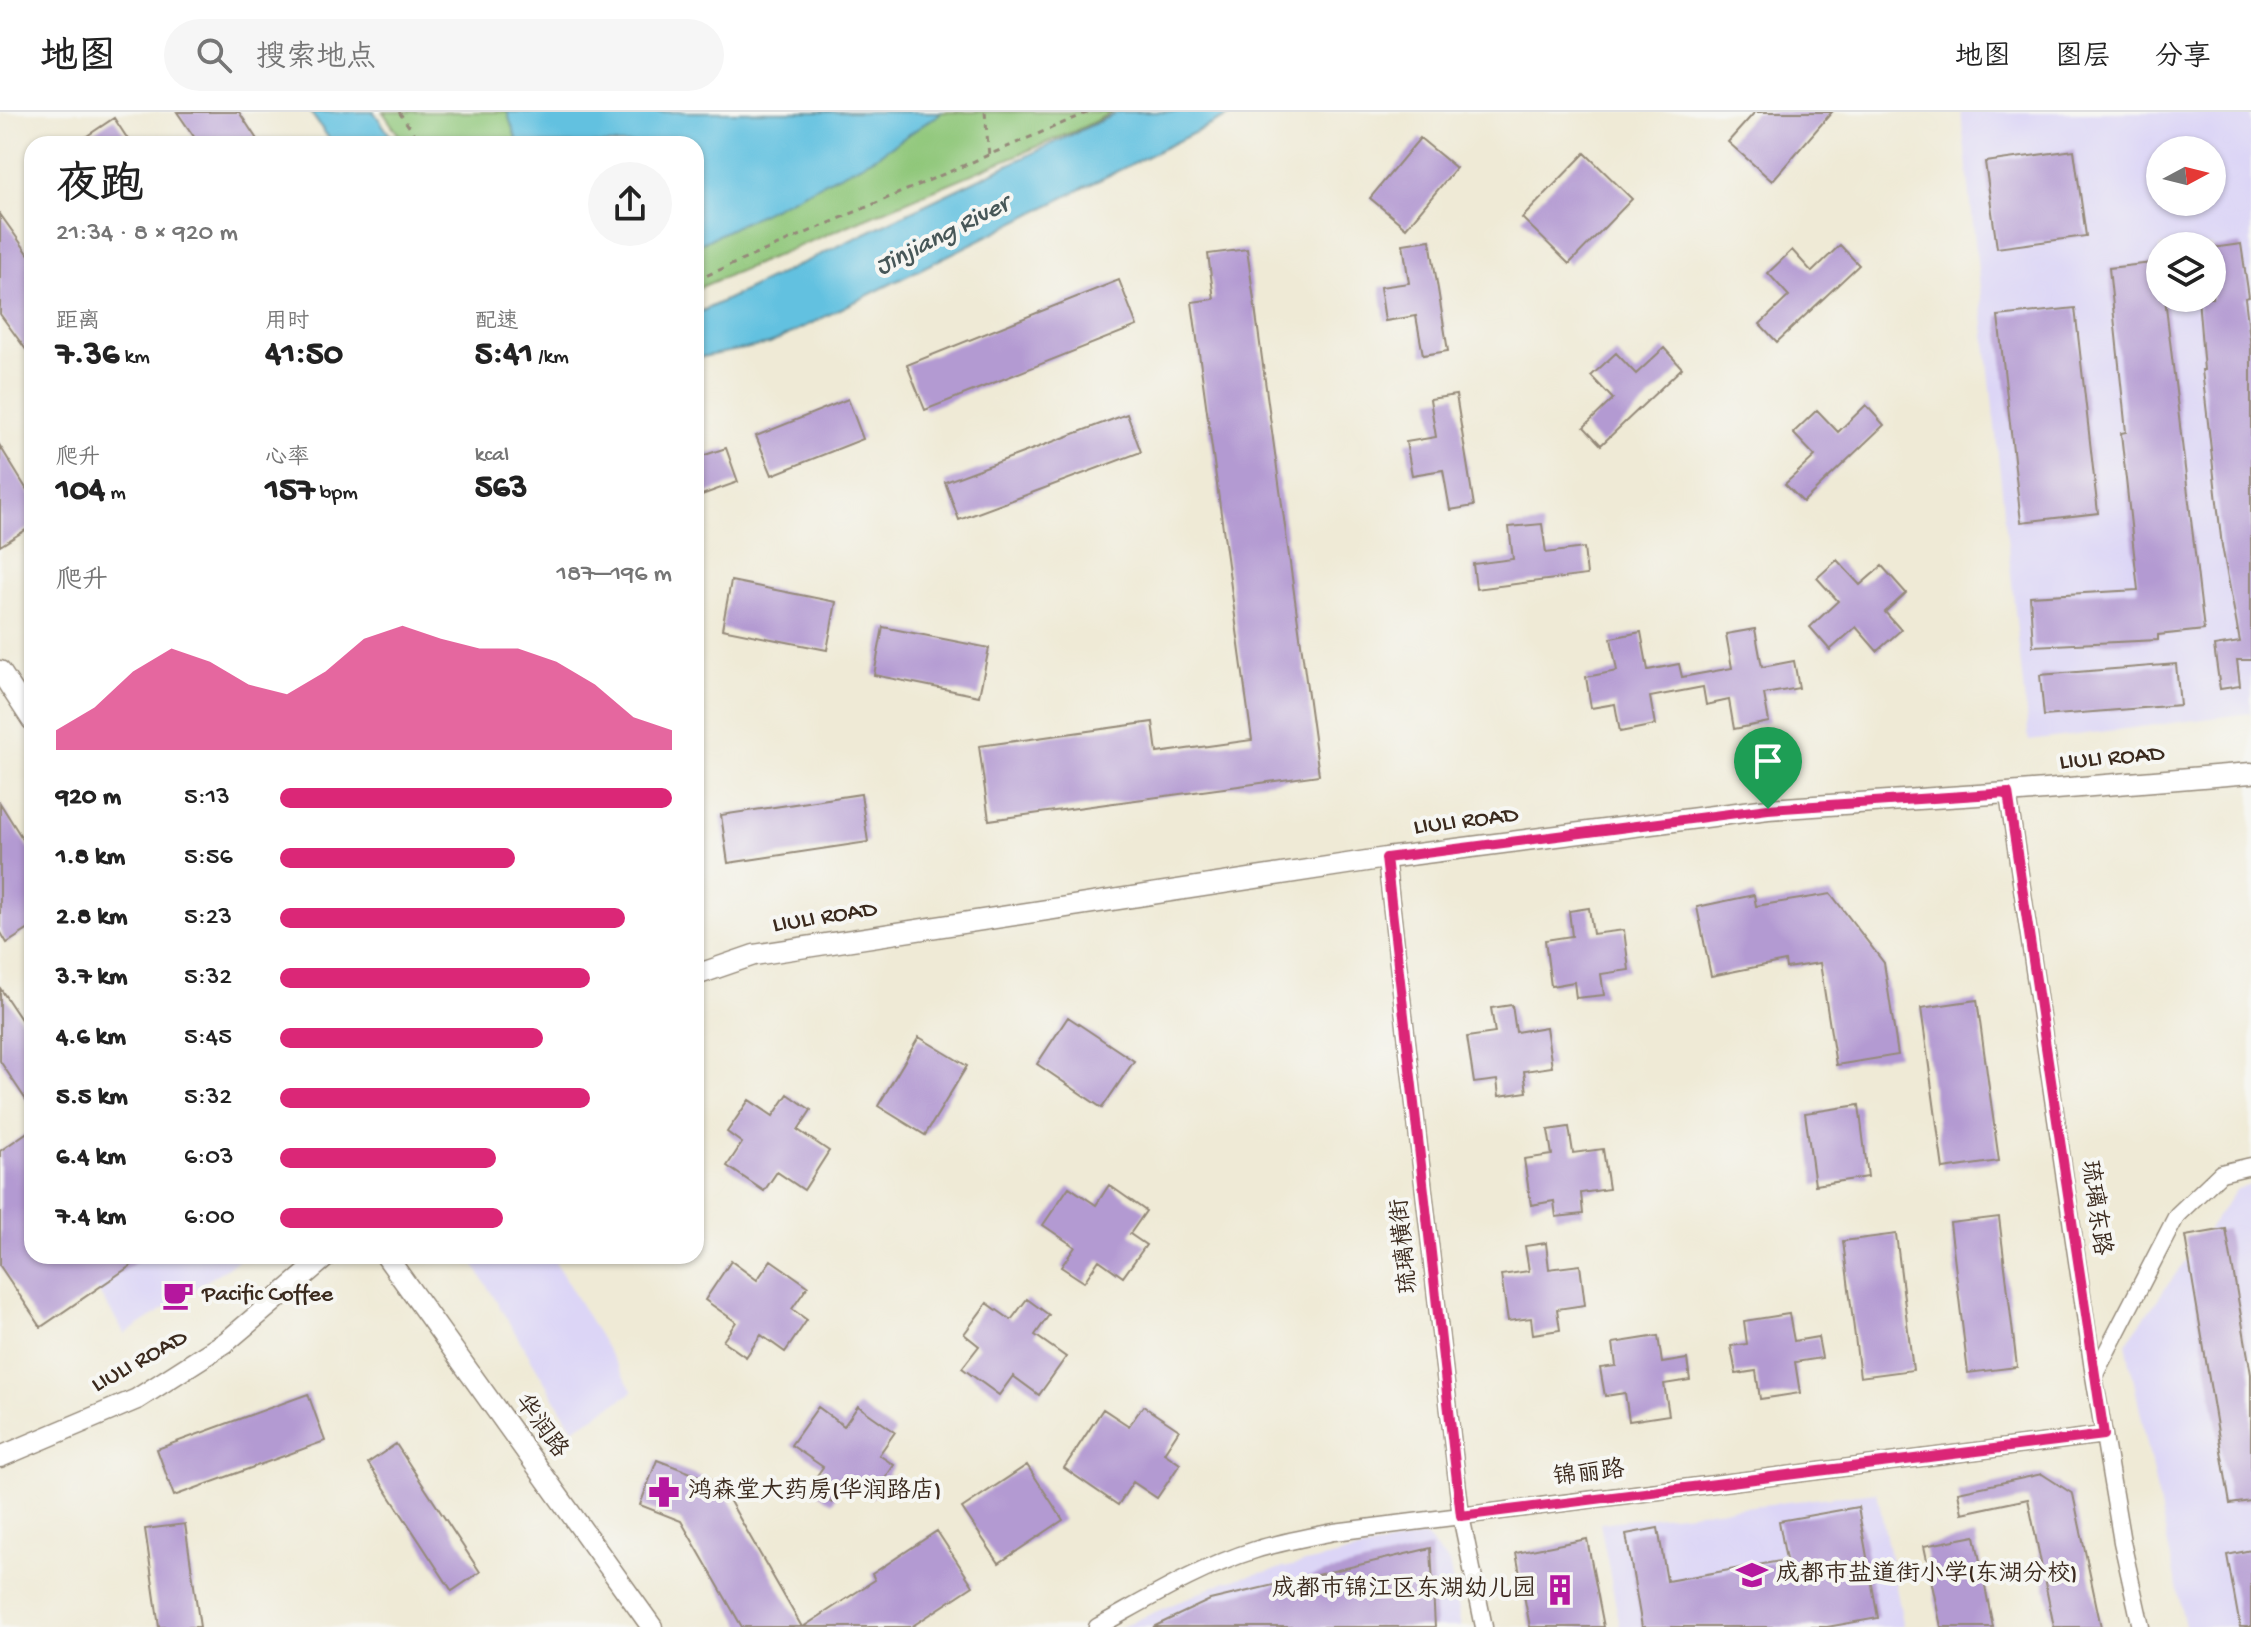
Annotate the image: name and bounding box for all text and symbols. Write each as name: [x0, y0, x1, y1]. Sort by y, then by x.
search box: [164, 19, 724, 91]
icon: search: [192, 33, 236, 77]
text: 地图: [40, 38, 116, 82]
text: 搜索地点: [256, 42, 376, 77]
text: 地图: [1955, 42, 2011, 75]
text: 图层: [2055, 42, 2111, 75]
text: 分享: [2155, 42, 2211, 75]
north arrow: [2146, 136, 2226, 216]
map controls: [2146, 136, 2226, 312]
button: share: [588, 162, 672, 246]
text: 夜跑: [56, 163, 144, 215]
water label: Jinjiang River: [871, 188, 1019, 284]
text: 21:34 · 8 × 920 m: [56, 219, 238, 250]
button: layers: [2146, 232, 2226, 312]
text: 距离: [56, 310, 100, 336]
text: 用时: [265, 310, 309, 336]
text: 配速: [475, 310, 519, 336]
text: 7.36: [56, 336, 119, 376]
text: 41:50: [265, 336, 343, 376]
text: 5:41: [475, 336, 533, 376]
text: km: [119, 345, 150, 371]
text: /km: [533, 345, 569, 371]
text: kcal: [475, 443, 509, 469]
text: 爬升: [56, 446, 100, 472]
text: 心率: [265, 446, 309, 472]
text: 563: [475, 469, 527, 509]
text: 104: [56, 472, 105, 512]
text: 157: [265, 472, 315, 512]
text: m: [105, 481, 126, 507]
text: bpm: [315, 481, 358, 507]
text: 187–196 m: [556, 560, 672, 591]
text: 爬升: [56, 567, 108, 598]
pin: [1734, 727, 1802, 809]
icon: arrive: [1746, 739, 1790, 783]
street label: LIULI ROAD: [2058, 740, 2166, 778]
text: 920 m: [56, 783, 121, 814]
text: 5:13: [184, 783, 230, 814]
street label: LIULI ROAD: [1412, 801, 1520, 843]
text: 1.8 km: [56, 843, 125, 874]
text: 5:56: [184, 843, 233, 874]
street label: LIULI ROAD: [771, 895, 880, 941]
text: 2.8 km: [56, 903, 127, 934]
text: 5:23: [184, 903, 232, 934]
text: 3.7 km: [56, 963, 127, 994]
text: 5:32: [184, 963, 232, 994]
text: 4.6 km: [56, 1023, 126, 1054]
text: 5:45: [184, 1023, 232, 1054]
text: 5.5 km: [56, 1083, 128, 1114]
text: 5:32: [184, 1083, 232, 1114]
text: 6.4 km: [56, 1143, 126, 1174]
text: 6:03: [184, 1143, 234, 1174]
street label: 琉璃东路: [2073, 1158, 2117, 1258]
street label: 琉璃横街: [1386, 1197, 1425, 1295]
text: 7.4 km: [56, 1203, 126, 1234]
text: 6:00: [184, 1203, 235, 1234]
cafe icon: Pacific Coffee: [161, 1278, 195, 1312]
place label: Pacific Coffee: [201, 1281, 334, 1310]
street label: LIULI ROAD: [87, 1324, 193, 1400]
street label: 华润路: [507, 1388, 575, 1465]
street label: 锦丽路: [1551, 1454, 1626, 1494]
pharmacy icon: 鸿森堂大药房(华润路店): [647, 1475, 681, 1509]
place label: 鸿森堂大药房(华润路店): [688, 1476, 942, 1507]
school or university icon: 成都市盐道街小学(东湖分校): [1735, 1558, 1769, 1592]
place label: 成都市盐道街小学(东湖分校): [1776, 1560, 2078, 1590]
building icon: 成都市锦江区东湖幼儿园: [1543, 1573, 1577, 1607]
place label: 成都市锦江区东湖幼儿园: [1272, 1575, 1536, 1605]

